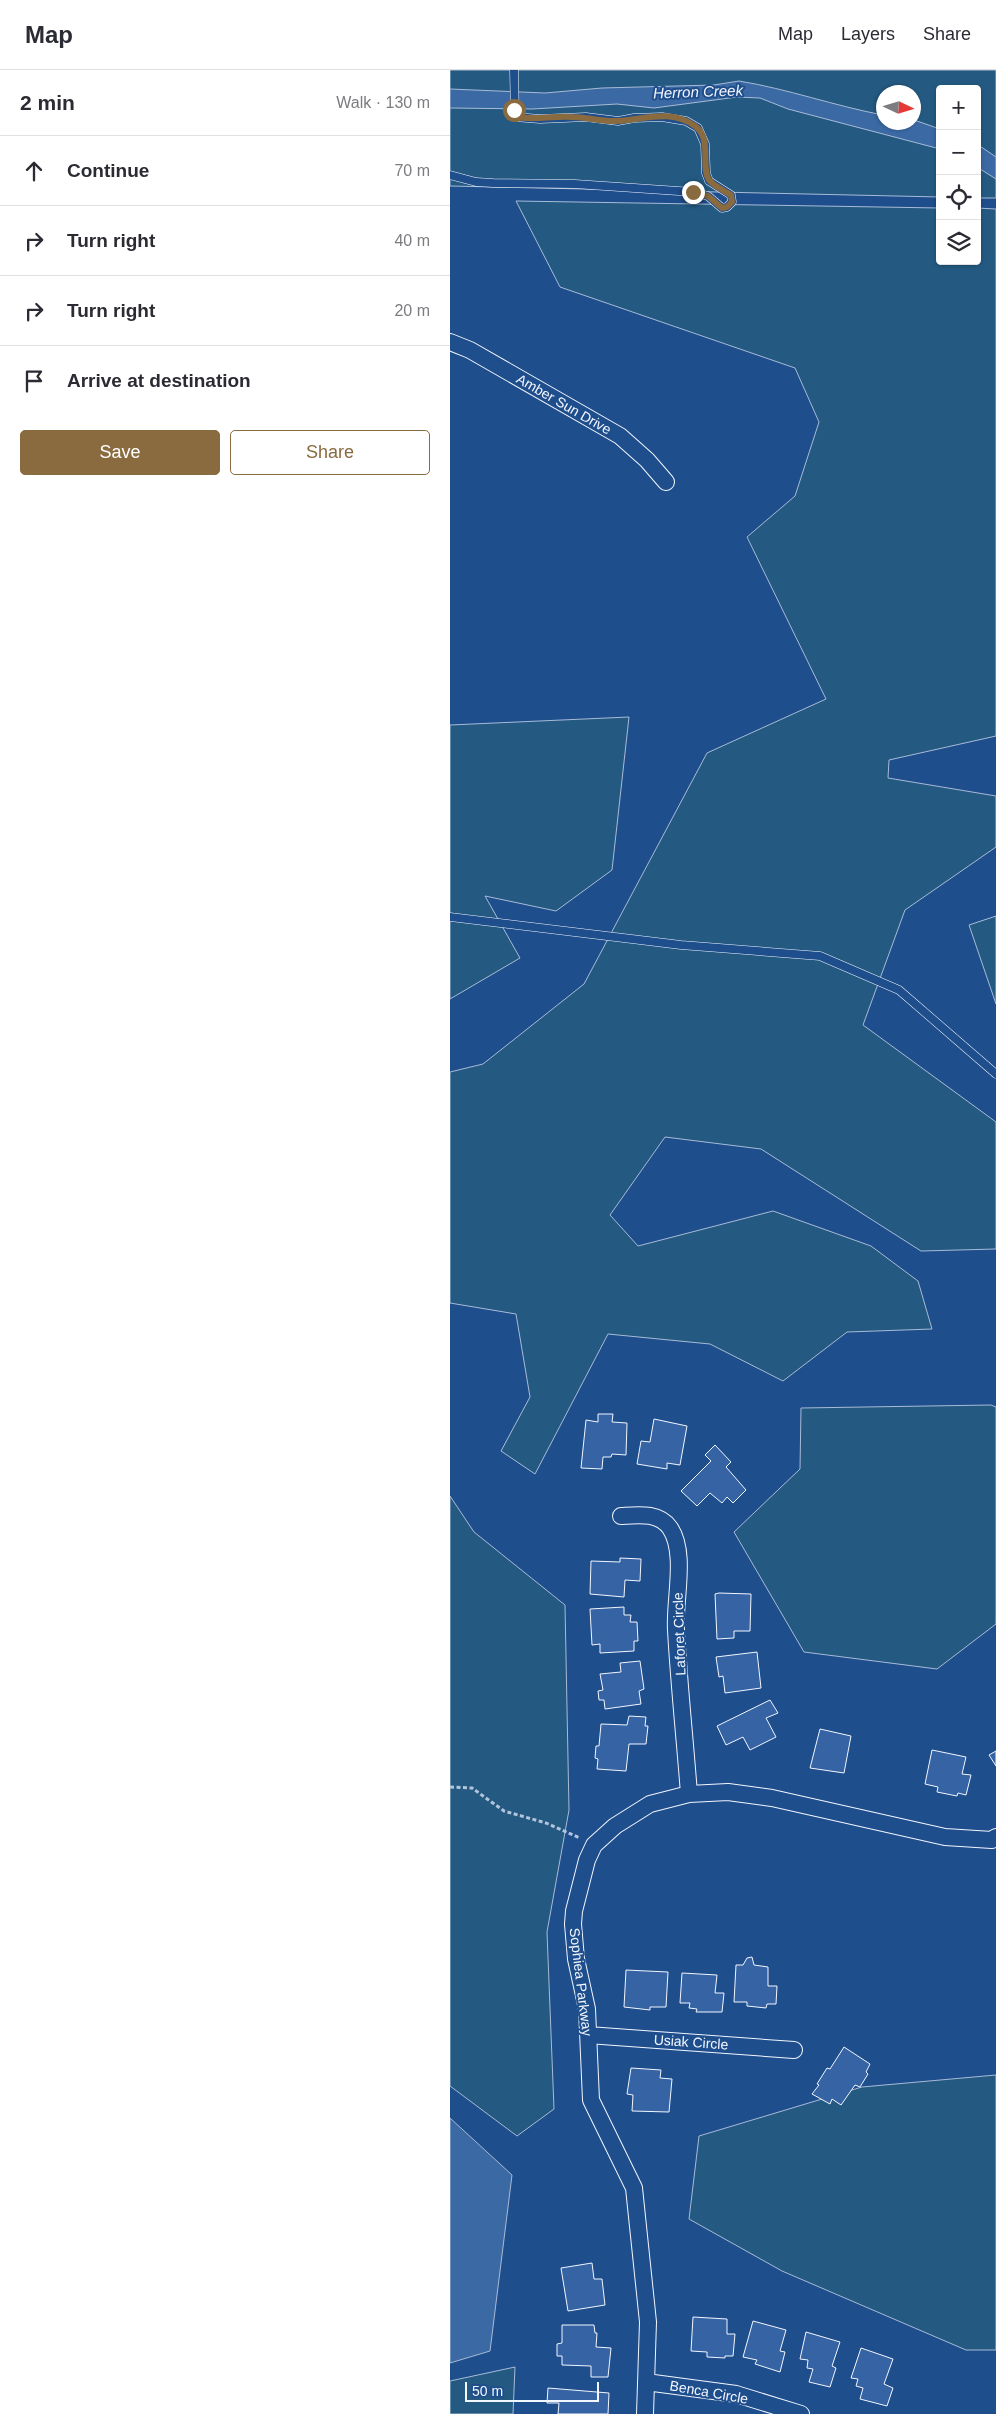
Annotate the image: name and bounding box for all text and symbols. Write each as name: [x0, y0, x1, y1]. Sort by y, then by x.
text: Map: [25, 21, 73, 48]
text: Map: [778, 24, 813, 44]
text: Layers: [841, 24, 895, 44]
text: Share: [923, 24, 971, 44]
water label: Herron Creek: [653, 81, 745, 102]
north arrow: [876, 85, 921, 130]
map controls: [936, 85, 981, 265]
button: +: [936, 85, 981, 130]
text: 2 min: [20, 91, 75, 114]
text: Walk · 130 m: [336, 94, 430, 111]
route start: [503, 99, 526, 122]
button: −: [936, 130, 981, 175]
icon: ahead: [20, 157, 48, 185]
text: Continue: [67, 160, 149, 181]
text: 70 m: [394, 162, 430, 179]
button: locate: [936, 175, 981, 220]
route end: [682, 181, 705, 204]
button: layers: [936, 220, 981, 265]
icon: right: [20, 227, 48, 255]
text: Turn right: [67, 230, 155, 251]
text: 40 m: [394, 232, 430, 249]
icon: right: [20, 297, 48, 325]
text: Turn right: [67, 300, 155, 321]
text: 20 m: [394, 302, 430, 319]
icon: arrive: [20, 367, 48, 395]
text: Arrive at destination: [67, 370, 251, 391]
street label: Amber Sun Drive: [514, 370, 614, 438]
button: Save: [20, 430, 220, 475]
button: Share: [230, 430, 430, 475]
street label: Laforet Circle: [670, 1592, 688, 1676]
street label: Sophiea Parkway: [566, 1927, 596, 2037]
street label: Usiak Circle: [653, 2031, 729, 2053]
street label: Benca Circle: [669, 2377, 750, 2407]
scale bar: [465, 2379, 599, 2402]
text: 50 m: [472, 2383, 503, 2399]

